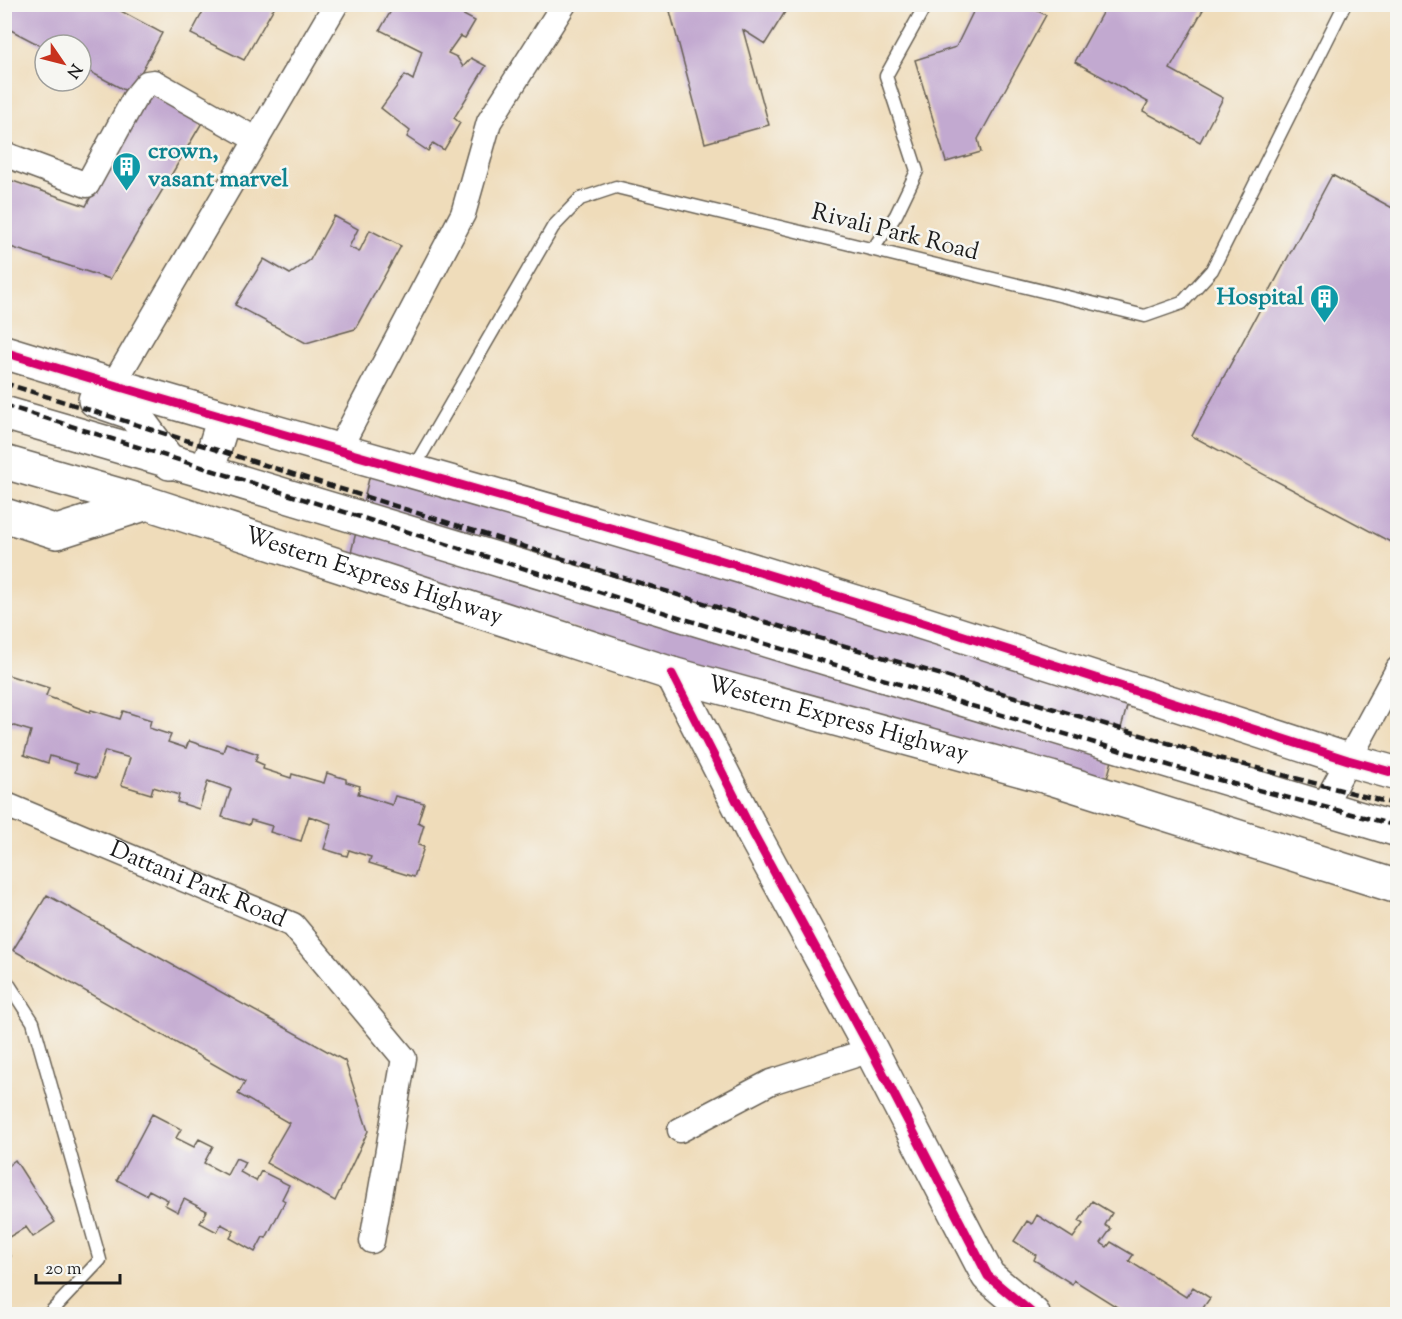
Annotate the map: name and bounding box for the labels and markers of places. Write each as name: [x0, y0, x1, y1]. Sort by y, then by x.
place label: crown, vasant marvel: [148, 135, 289, 197]
building icon: crown, vasant marvel: [111, 150, 143, 192]
place label: Hospital: [1216, 281, 1304, 315]
building icon: Hospital: [1309, 282, 1341, 324]

